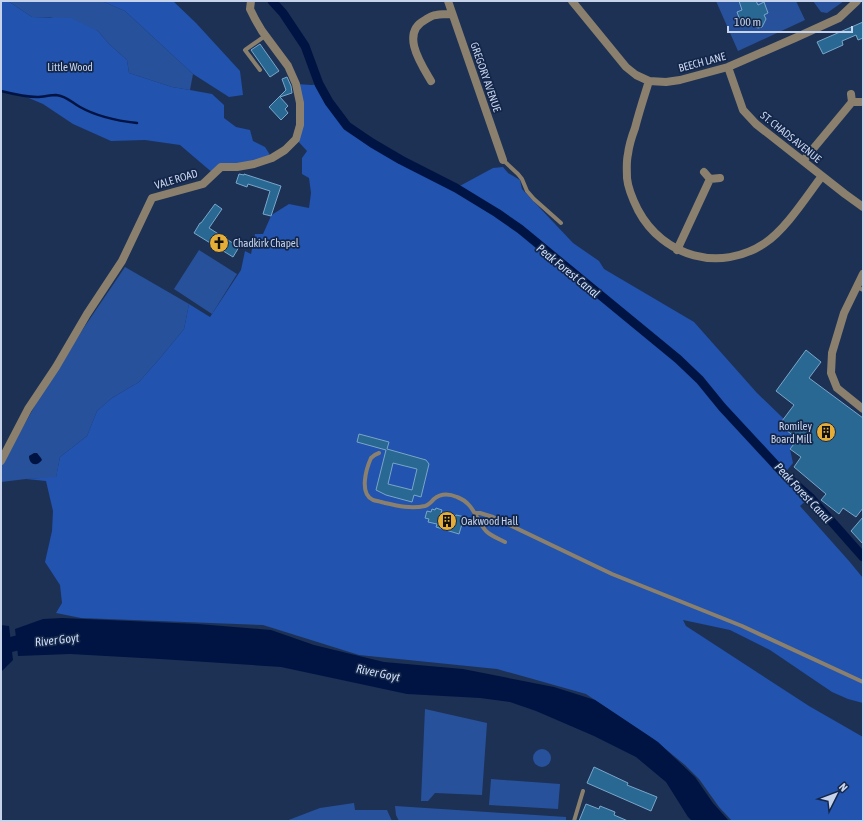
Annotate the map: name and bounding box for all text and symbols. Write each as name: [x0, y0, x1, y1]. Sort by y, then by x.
scale bar: [728, 8, 852, 34]
text: 100 m: [734, 15, 761, 29]
street label: GREGORY AVENUE: [468, 41, 504, 114]
street label: BEECH LANE: [677, 50, 727, 74]
park label: Little Wood: [47, 61, 93, 73]
street label: ST. CHADS AVENUE: [758, 109, 824, 165]
street label: VALE ROAD: [153, 167, 199, 191]
church icon: Chadkirk Chapel: [208, 232, 230, 254]
place label: Chadkirk Chapel: [233, 237, 299, 249]
water label: Peak Forest Canal: [534, 241, 602, 301]
place label: Romiley Board Mill: [771, 420, 812, 445]
building icon: Romiley Board Mill: [815, 421, 837, 443]
water label: Peak Forest Canal: [772, 460, 834, 526]
building icon: Oakwood Hall: [436, 510, 458, 532]
place label: Oakwood Hall: [461, 515, 518, 527]
water label: River Goyt: [34, 631, 80, 649]
water label: River Goyt: [355, 662, 402, 685]
north arrow: [816, 774, 856, 814]
text: N: [837, 781, 850, 794]

